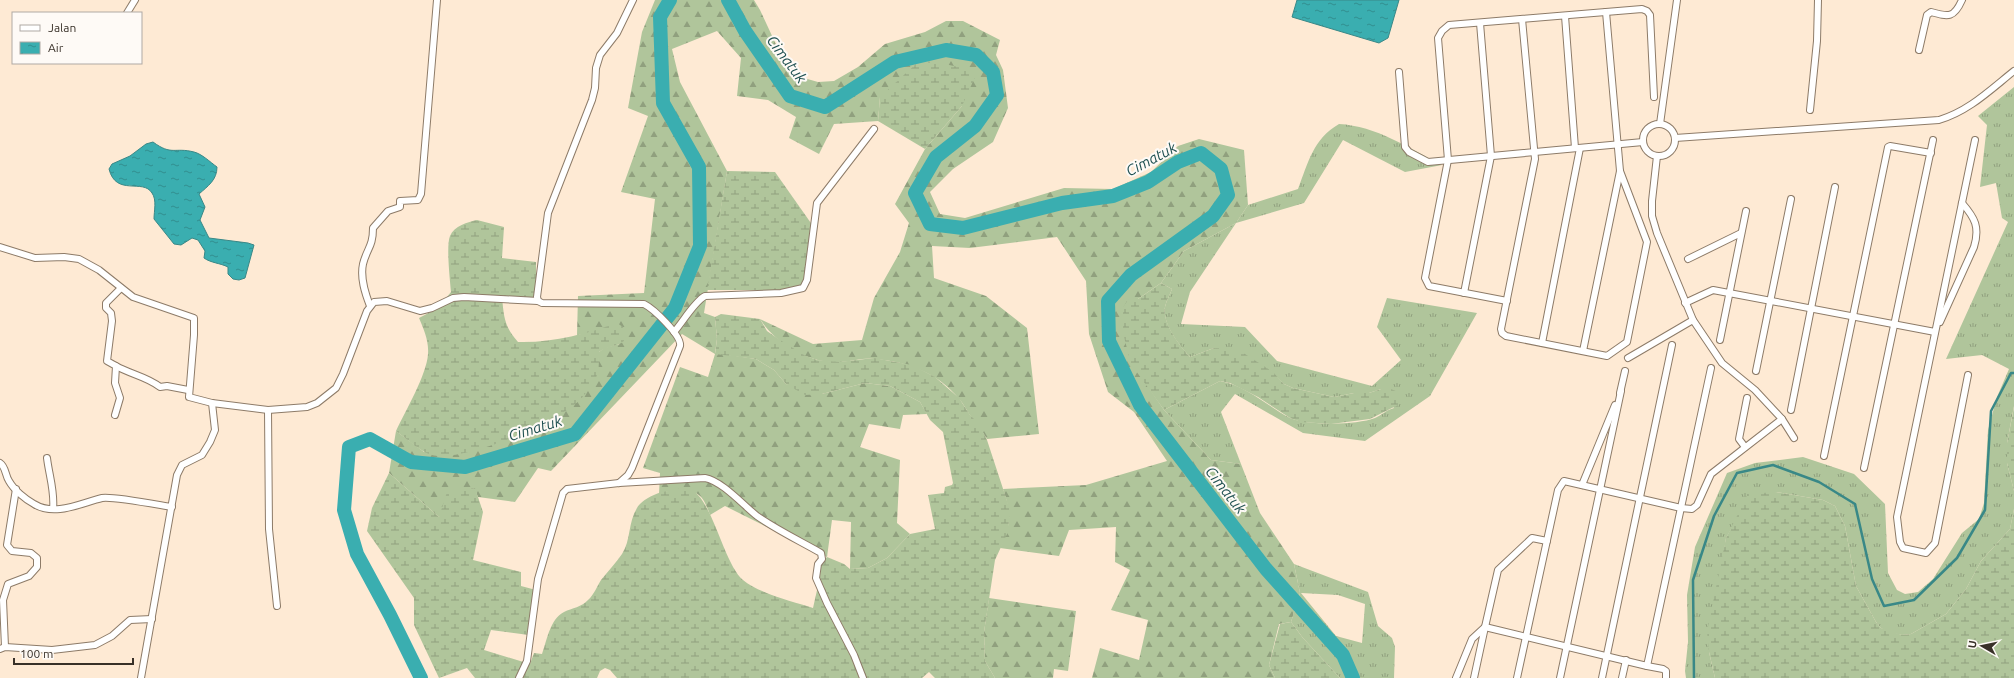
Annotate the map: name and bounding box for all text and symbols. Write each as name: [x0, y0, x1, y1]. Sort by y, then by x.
legend: [12, 12, 142, 64]
text: Jalan: [48, 21, 76, 34]
water label: Cimatuk: [764, 32, 811, 86]
text: Air: [48, 41, 64, 54]
water label: Cimatuk: [1123, 138, 1180, 180]
water label: Cimatuk: [506, 412, 564, 444]
water label: Cimatuk: [1202, 463, 1250, 517]
north arrow: [1962, 626, 2002, 666]
scale bar: [14, 640, 133, 666]
text: U: [1966, 640, 1979, 649]
text: 100 m: [20, 647, 53, 660]

